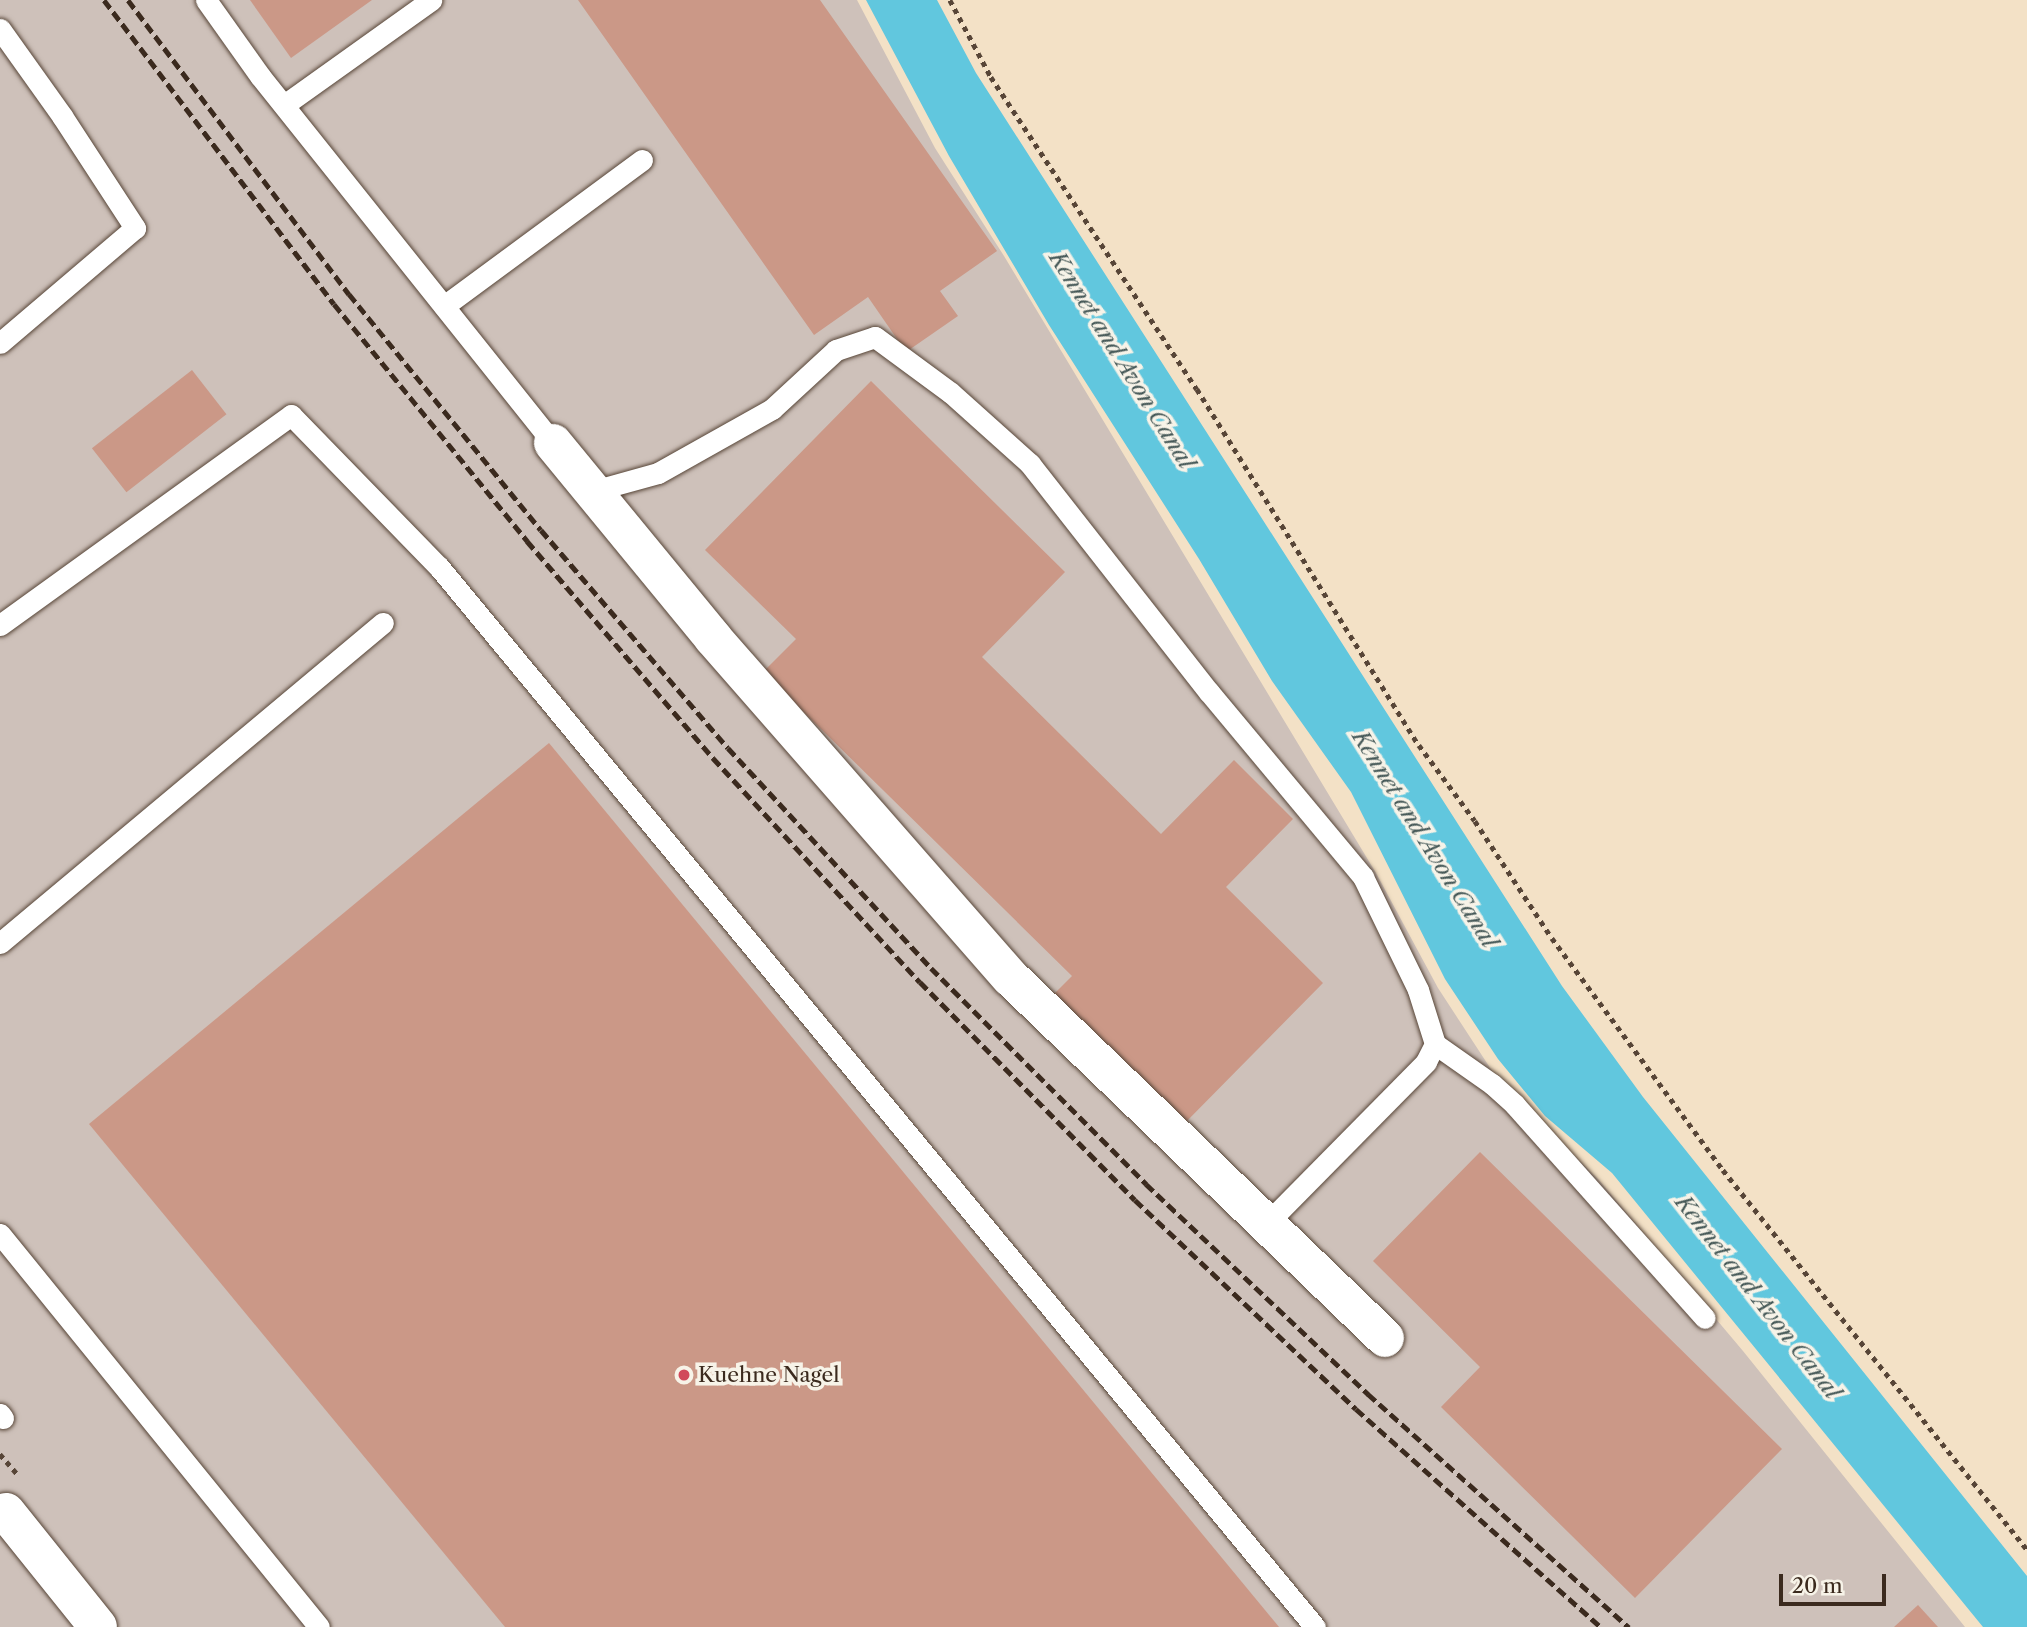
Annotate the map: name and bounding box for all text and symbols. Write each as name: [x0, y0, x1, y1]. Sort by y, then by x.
water label: Kennet and Avon Canal: [1043, 246, 1201, 474]
water label: Kennet and Avon Canal: [1346, 725, 1504, 953]
water label: Kennet and Avon Canal: [1669, 1189, 1847, 1405]
place label: Kuehne Nagel: [698, 1362, 840, 1388]
marker: Kuehne Nagel: [676, 1367, 692, 1383]
scale bar: [1782, 1560, 1889, 1604]
text: 20 m: [1792, 1573, 1843, 1598]

